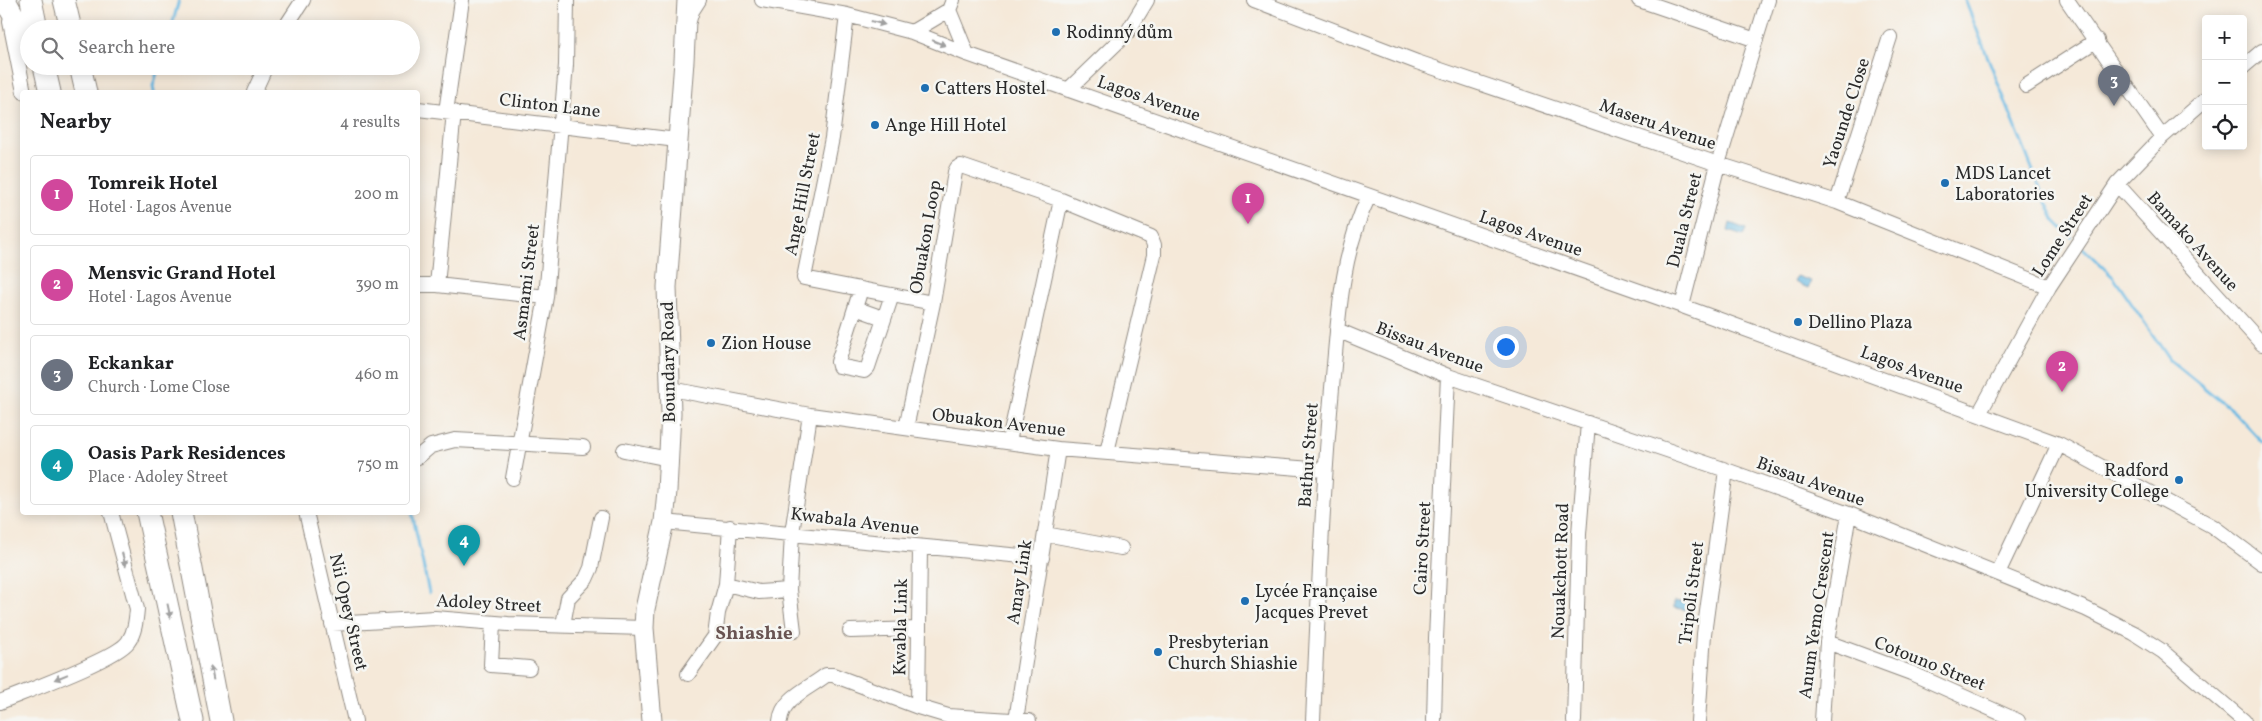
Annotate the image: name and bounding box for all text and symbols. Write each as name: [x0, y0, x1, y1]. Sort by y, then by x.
map controls: [2202, 15, 2247, 150]
button: +: [2202, 15, 2247, 60]
one-way arrow: [871, 19, 886, 27]
search box: [20, 20, 420, 75]
place label: Rodinný dům: [1066, 21, 1173, 46]
marker: Rodinný dům: [1050, 26, 1062, 38]
icon: search: [38, 34, 66, 62]
text: Search here: [78, 35, 175, 61]
one-way arrow: [932, 39, 947, 47]
street label: Yaounde Close: [1818, 55, 1877, 172]
button: −: [2202, 60, 2247, 105]
pin: 3: [2098, 65, 2130, 106]
street label: Lagos Avenue: [1093, 70, 1204, 129]
place label: Catters Hostel: [935, 77, 1046, 102]
marker: Catters Hostel: [919, 82, 931, 94]
street label: Clinton Lane: [498, 88, 602, 125]
street label: Maseru Avenue: [1596, 94, 1719, 157]
button: locate: [2202, 105, 2247, 150]
text: Nearby: [40, 108, 111, 137]
text: 4 results: [340, 112, 400, 134]
place label: Ange Hill Hotel: [885, 114, 1006, 139]
marker: Ange Hill Hotel: [869, 119, 881, 131]
street label: Ange Hill Street: [779, 130, 828, 258]
place label: MDS Lancet Laboratories: [1955, 162, 2055, 208]
street label: Duala Street: [1662, 170, 1709, 271]
text: Tomreik Hotel: [88, 171, 218, 197]
marker: MDS Lancet Laboratories: [1939, 177, 1951, 189]
street label: Obuakon Loop: [904, 178, 949, 296]
pin: 1: [1232, 183, 1264, 224]
text: 1: [54, 184, 60, 206]
text: 200 m: [354, 184, 399, 206]
street label: Bamako Avenue: [2140, 187, 2244, 297]
street label: Lome Street: [2027, 189, 2100, 282]
text: Hotel · Lagos Avenue: [88, 197, 232, 219]
street label: Lagos Avenue: [1475, 205, 1586, 264]
street label: Asmami Street: [508, 222, 547, 342]
text: Mensvic Grand Hotel: [88, 261, 276, 287]
text: 2: [53, 274, 61, 296]
text: 390 m: [356, 274, 399, 296]
text: Hotel · Lagos Avenue: [88, 287, 232, 309]
street label: Boundary Road: [656, 301, 683, 423]
place label: Dellino Plaza: [1808, 311, 1913, 336]
street label: Bissau Avenue: [1372, 316, 1487, 380]
marker: Dellino Plaza: [1792, 316, 1804, 328]
place label: Zion House: [721, 332, 811, 357]
your location: [1493, 334, 1519, 360]
marker: Zion House: [705, 337, 717, 349]
street label: Lagos Avenue: [1856, 340, 1967, 401]
text: Eckankar: [88, 351, 174, 377]
pin: 2: [2046, 351, 2078, 392]
text: 3: [53, 364, 61, 386]
text: 460 m: [355, 364, 399, 386]
text: Church · Lome Close: [88, 377, 230, 399]
street label: Bathur Street: [1293, 402, 1326, 509]
street label: Obuakon Avenue: [931, 403, 1067, 444]
text: Oasis Park Residences: [88, 441, 286, 467]
street label: Bissau Avenue: [1753, 451, 1868, 514]
text: 4: [52, 454, 62, 476]
text: 750 m: [357, 454, 399, 476]
place label: Radford University College: [2025, 459, 2169, 505]
text: Place · Adoley Street: [88, 467, 228, 489]
marker: Radford University College: [2173, 474, 2185, 486]
street label: Cairo Street: [1409, 500, 1438, 596]
street label: Kwabala Avenue: [789, 502, 921, 543]
street label: Nouakchott Road: [1547, 503, 1576, 640]
pin: 4: [448, 525, 480, 566]
street label: Anum Yemo Crescent: [1793, 530, 1842, 701]
street label: Amay Link: [1001, 538, 1040, 627]
street label: Tripoli Street: [1674, 540, 1711, 646]
street label: Nii Opey Street: [322, 551, 373, 673]
one-way arrow: [120, 552, 128, 567]
street label: Kwabla Link: [888, 578, 915, 676]
place label: Lycée Française Jacques Prevet: [1255, 580, 1378, 626]
street label: Adoley Street: [436, 589, 542, 620]
marker: Lycée Française Jacques Prevet: [1239, 595, 1251, 607]
one-way arrow: [165, 604, 173, 619]
district label: Shiashie: [715, 621, 793, 647]
place label: Presbyterian Church Shiashie: [1168, 631, 1298, 677]
street label: Cotouno Street: [1870, 631, 1989, 698]
marker: Presbyterian Church Shiashie: [1152, 646, 1164, 658]
one-way arrow: [208, 666, 216, 681]
one-way arrow: [53, 673, 68, 681]

